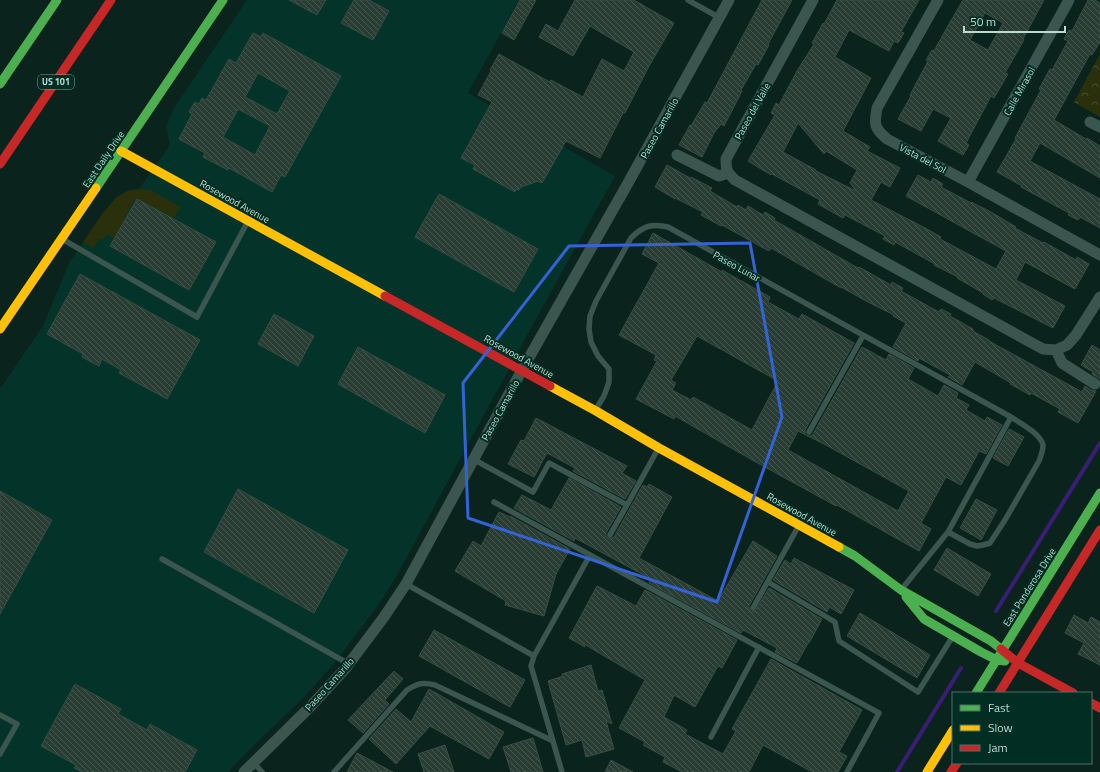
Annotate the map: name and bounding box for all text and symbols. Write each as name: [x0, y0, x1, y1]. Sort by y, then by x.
scale bar: [964, 8, 1065, 34]
text: 50 m: [970, 12, 996, 31]
street label: Calle Mirasol: [1000, 64, 1039, 118]
road number: US 101: [38, 75, 74, 89]
street label: Paseo del Valle: [731, 80, 774, 142]
street label: Paseo Camarillo: [637, 95, 682, 161]
street label: East Daily Drive: [79, 128, 128, 191]
street label: Vista del Sol: [897, 140, 949, 177]
street label: Rosewood Avenue: [197, 176, 272, 227]
street label: Paseo Lunar: [710, 247, 764, 286]
street label: Rosewood Avenue: [481, 331, 556, 382]
street label: Paseo Camarillo: [478, 377, 523, 443]
street label: Rosewood Avenue: [764, 489, 839, 540]
street label: East Ponderosa Drive: [999, 545, 1060, 629]
street label: Paseo Camarillo: [301, 654, 358, 714]
legend: [952, 692, 1092, 764]
text: Fast: [988, 698, 1011, 717]
text: Slow: [988, 718, 1013, 737]
text: Jam: [988, 738, 1008, 757]

